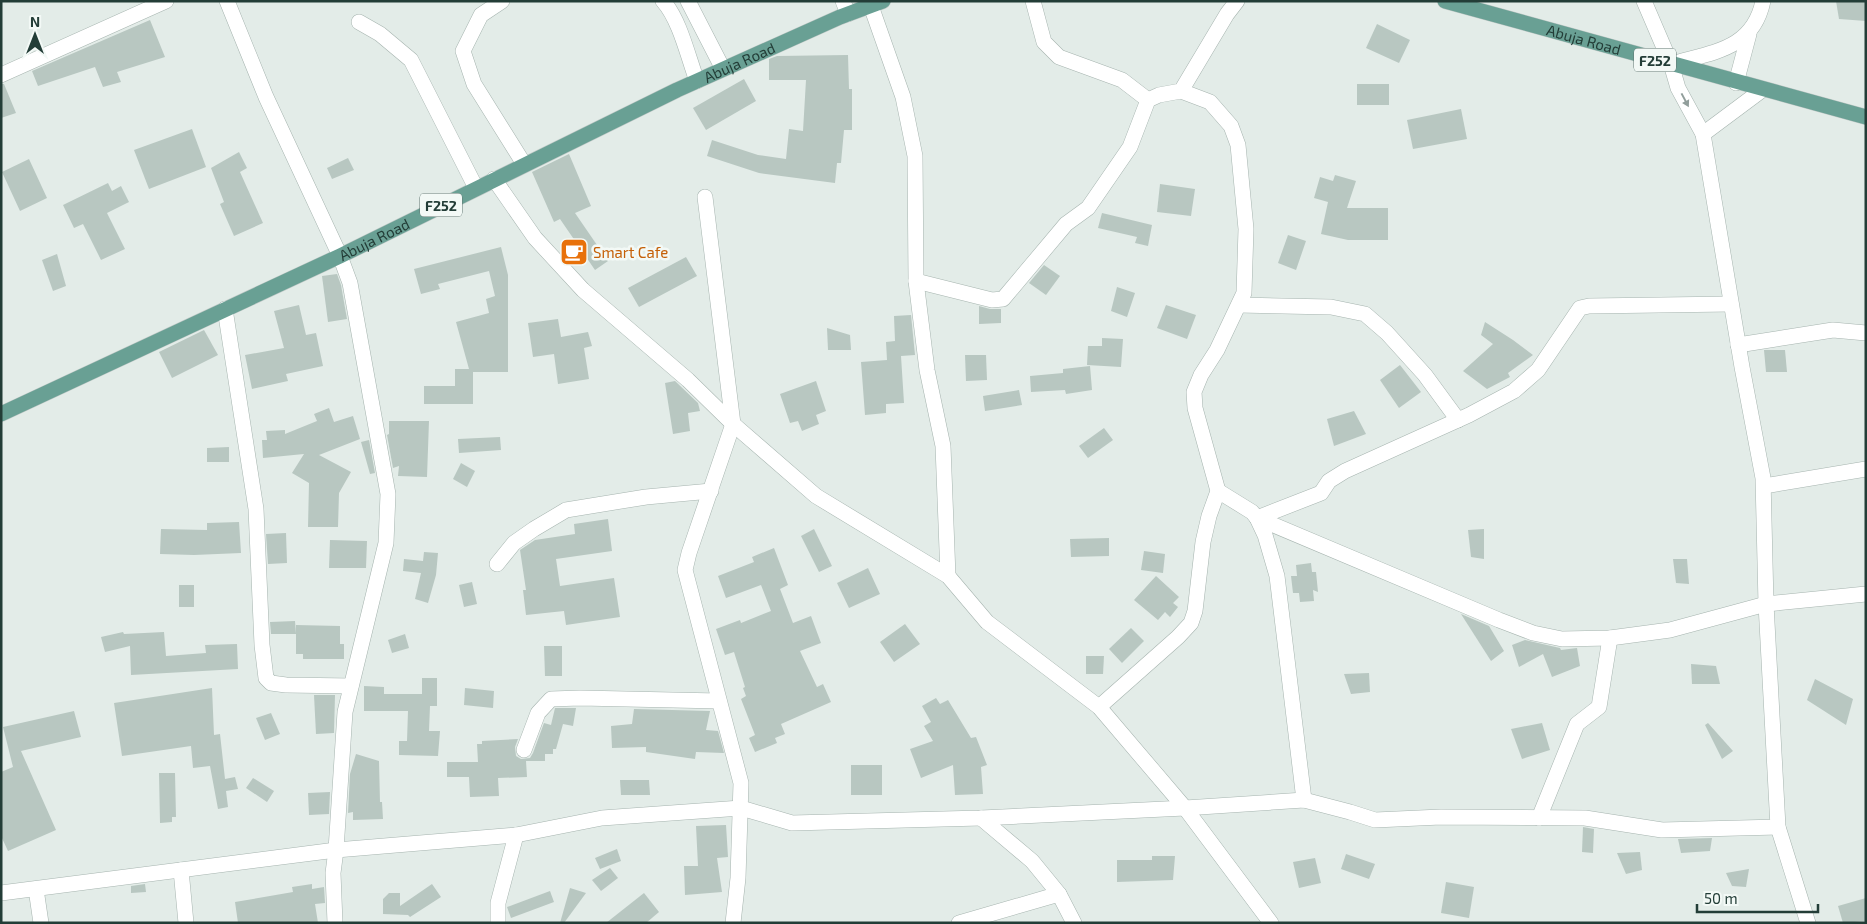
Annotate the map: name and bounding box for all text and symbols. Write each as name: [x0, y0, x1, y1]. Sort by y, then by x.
north arrow: [10, 10, 60, 60]
text: N: [30, 13, 40, 30]
street label: Abuja Road: [1545, 20, 1623, 58]
street label: Abuja Road: [701, 38, 778, 86]
road number: F252: [1634, 48, 1676, 72]
one-way arrow: [1681, 93, 1689, 107]
road number: F252: [420, 194, 462, 216]
street label: Abuja Road: [336, 214, 412, 264]
cafe icon: Smart Cafe: [559, 237, 589, 267]
place label: Smart Cafe: [593, 243, 668, 261]
scale bar: [1697, 882, 1818, 914]
text: 50 m: [1704, 889, 1738, 907]

